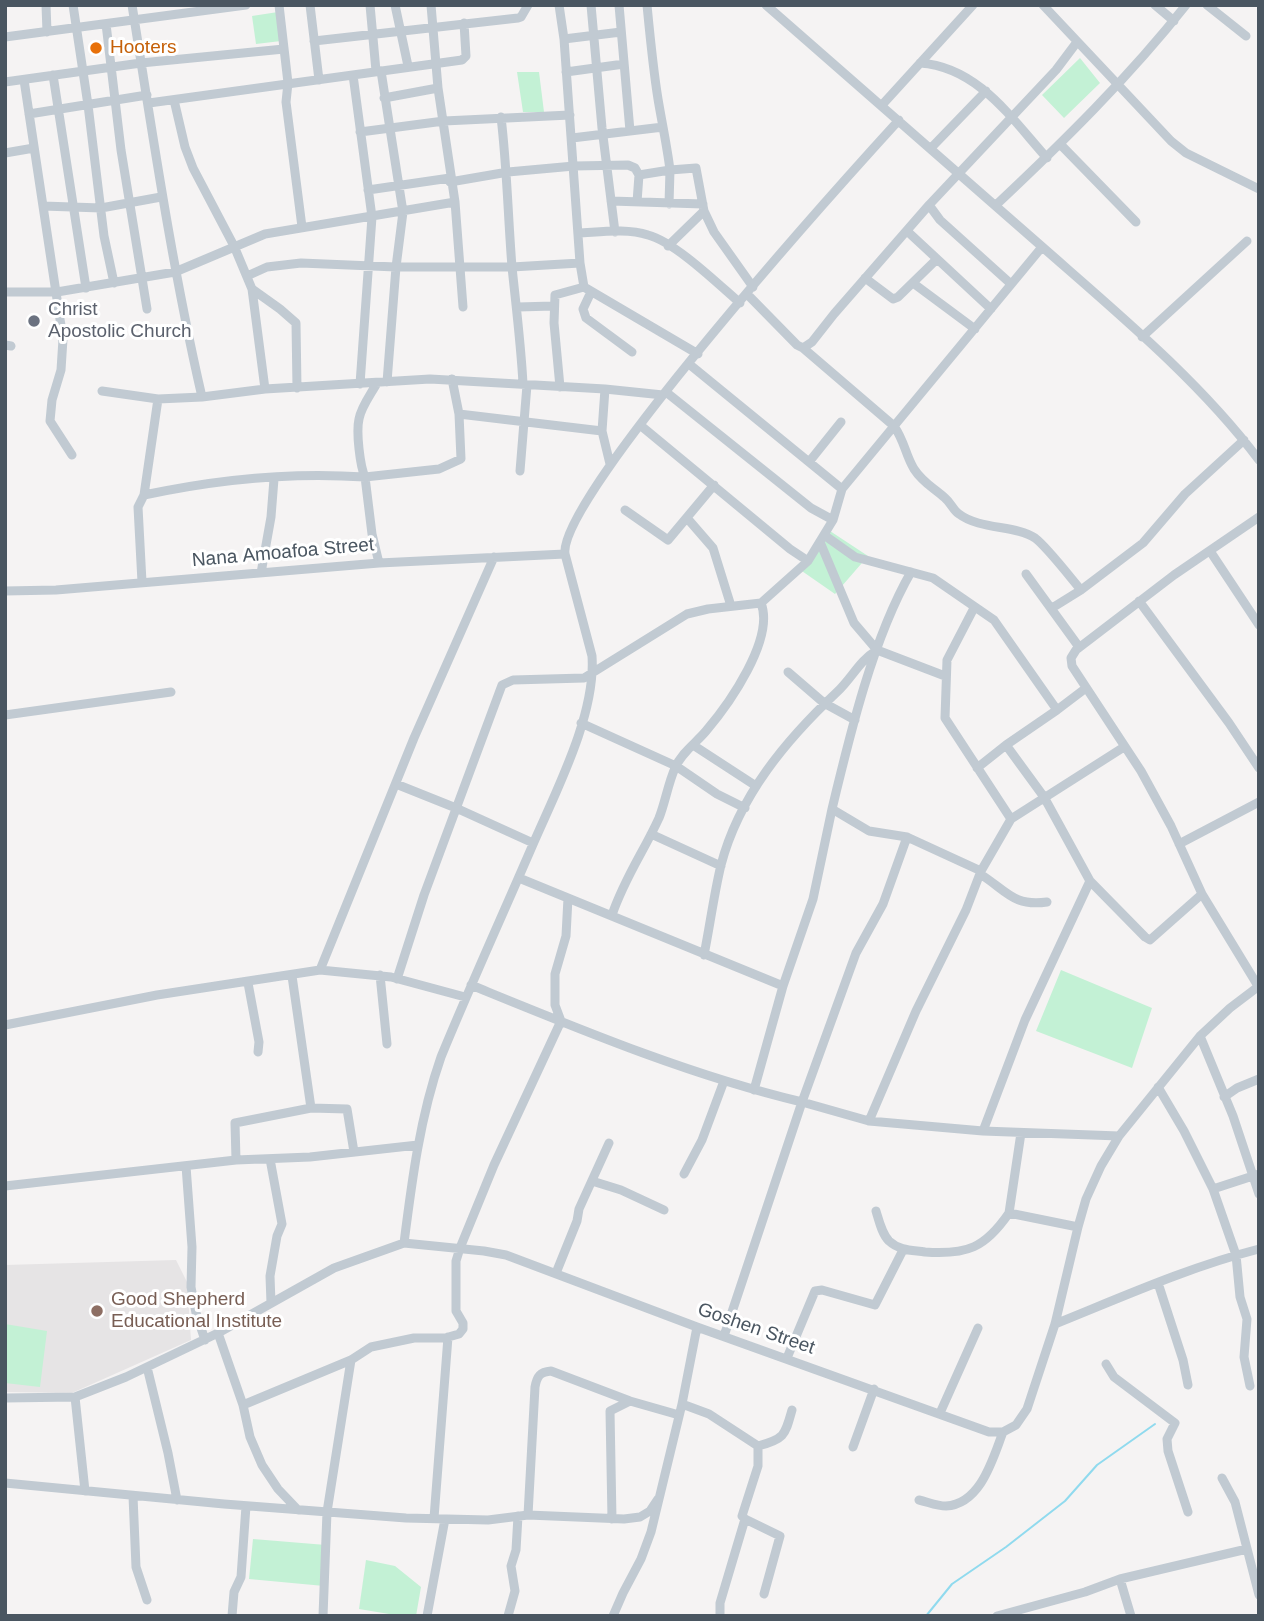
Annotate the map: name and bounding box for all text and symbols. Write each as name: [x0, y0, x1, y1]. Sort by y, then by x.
place label: Hooters: [110, 37, 177, 59]
marker: Hooters: [88, 40, 104, 56]
place label: Christ Apostolic Church: [48, 299, 192, 343]
marker: Christ Apostolic Church: [26, 313, 42, 329]
street label: Nana Amoafoa Street: [191, 534, 375, 572]
place label: Good Shepherd Educational Institute: [111, 1289, 282, 1333]
street label: Goshen Street: [694, 1298, 818, 1360]
marker: Good Shepherd Educational Institute: [89, 1303, 105, 1319]

